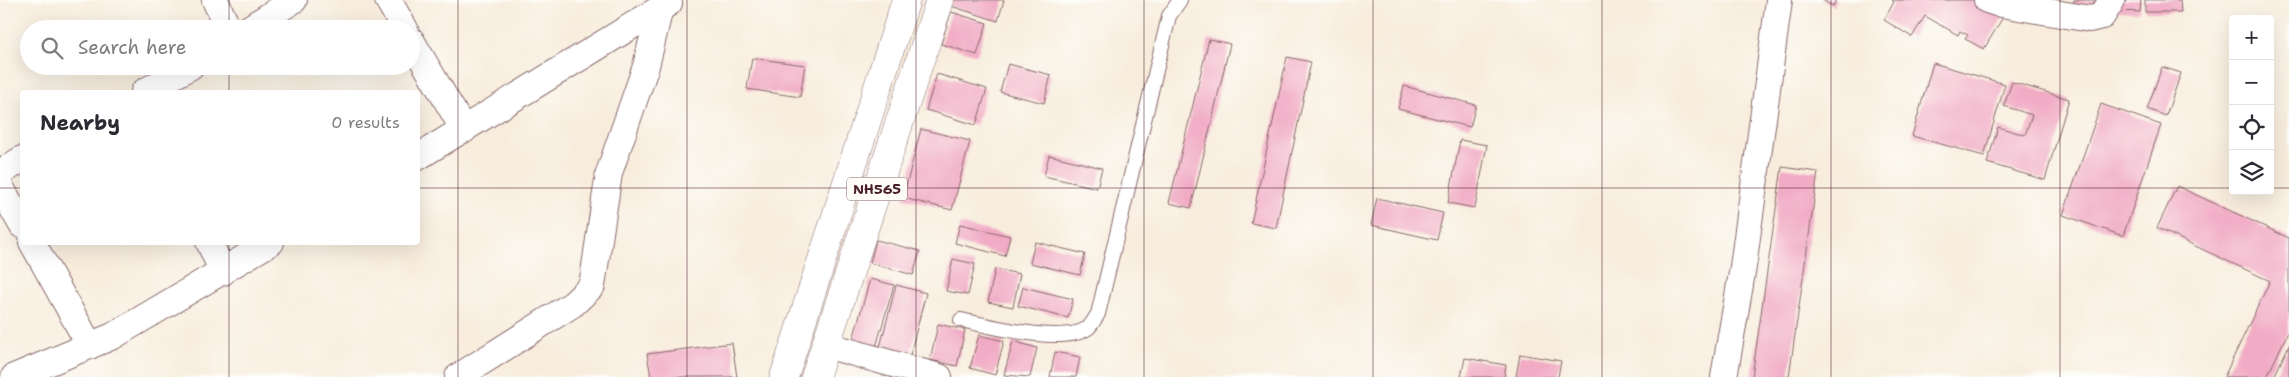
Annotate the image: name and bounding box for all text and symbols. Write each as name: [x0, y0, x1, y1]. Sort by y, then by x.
map controls: [2229, 15, 2274, 195]
button: +: [2229, 15, 2274, 60]
search box: [20, 20, 420, 75]
icon: search: [38, 34, 66, 62]
text: Search here: [78, 35, 187, 60]
button: −: [2229, 60, 2274, 105]
button: locate: [2229, 105, 2274, 150]
text: Nearby: [40, 109, 120, 137]
text: 0 results: [331, 112, 400, 133]
button: layers: [2229, 150, 2274, 195]
road number: NH565: [847, 178, 907, 200]

